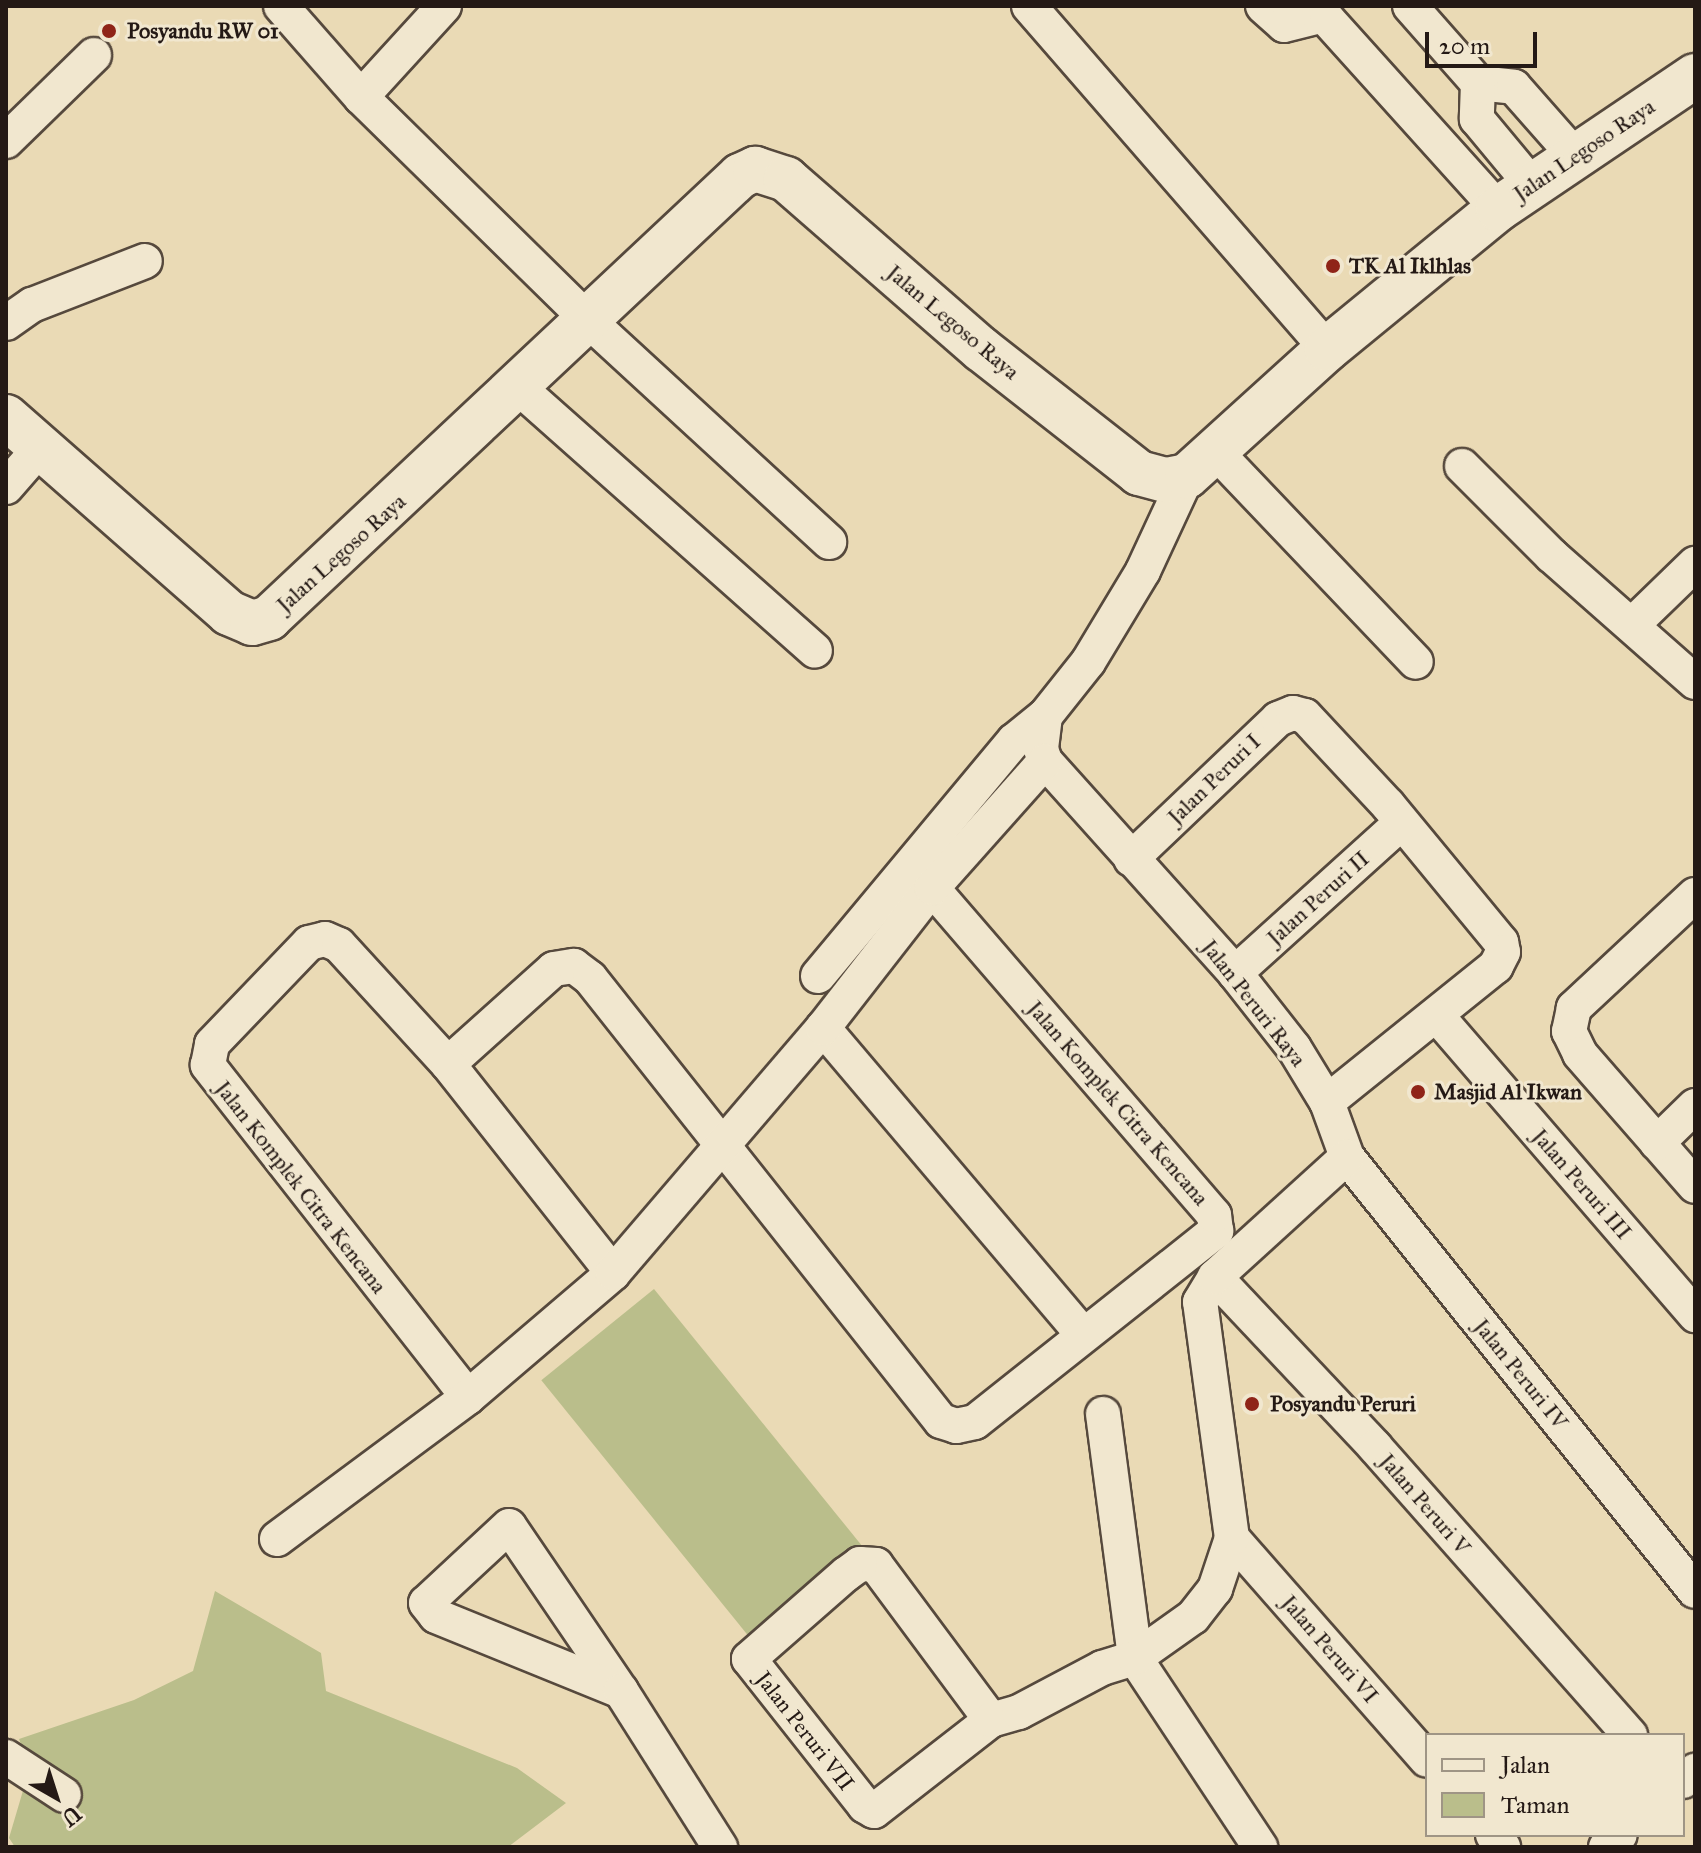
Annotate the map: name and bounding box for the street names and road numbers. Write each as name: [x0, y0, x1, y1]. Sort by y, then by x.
street label: Jalan Legoso Raya: [1508, 93, 1660, 207]
street label: Jalan Legoso Raya: [882, 259, 1024, 385]
street label: Jalan Legoso Raya: [271, 488, 411, 618]
street label: Jalan Peruri I: [1162, 728, 1266, 830]
street label: Jalan Peruri II: [1261, 845, 1375, 951]
street label: Jalan Peruri Raya: [1196, 934, 1312, 1072]
street label: Jalan Komplek Citra Kencana: [1022, 995, 1214, 1211]
street label: Jalan Komplek Citra Kencana: [210, 1075, 392, 1299]
street label: Jalan Peruri III: [1527, 1123, 1637, 1245]
street label: Jalan Peruri IV: [1468, 1313, 1574, 1435]
street label: Jalan Peruri V: [1374, 1448, 1476, 1560]
street label: Jalan Peruri VI: [1276, 1590, 1384, 1708]
street label: Jalan Peruri VII: [750, 1666, 860, 1796]

